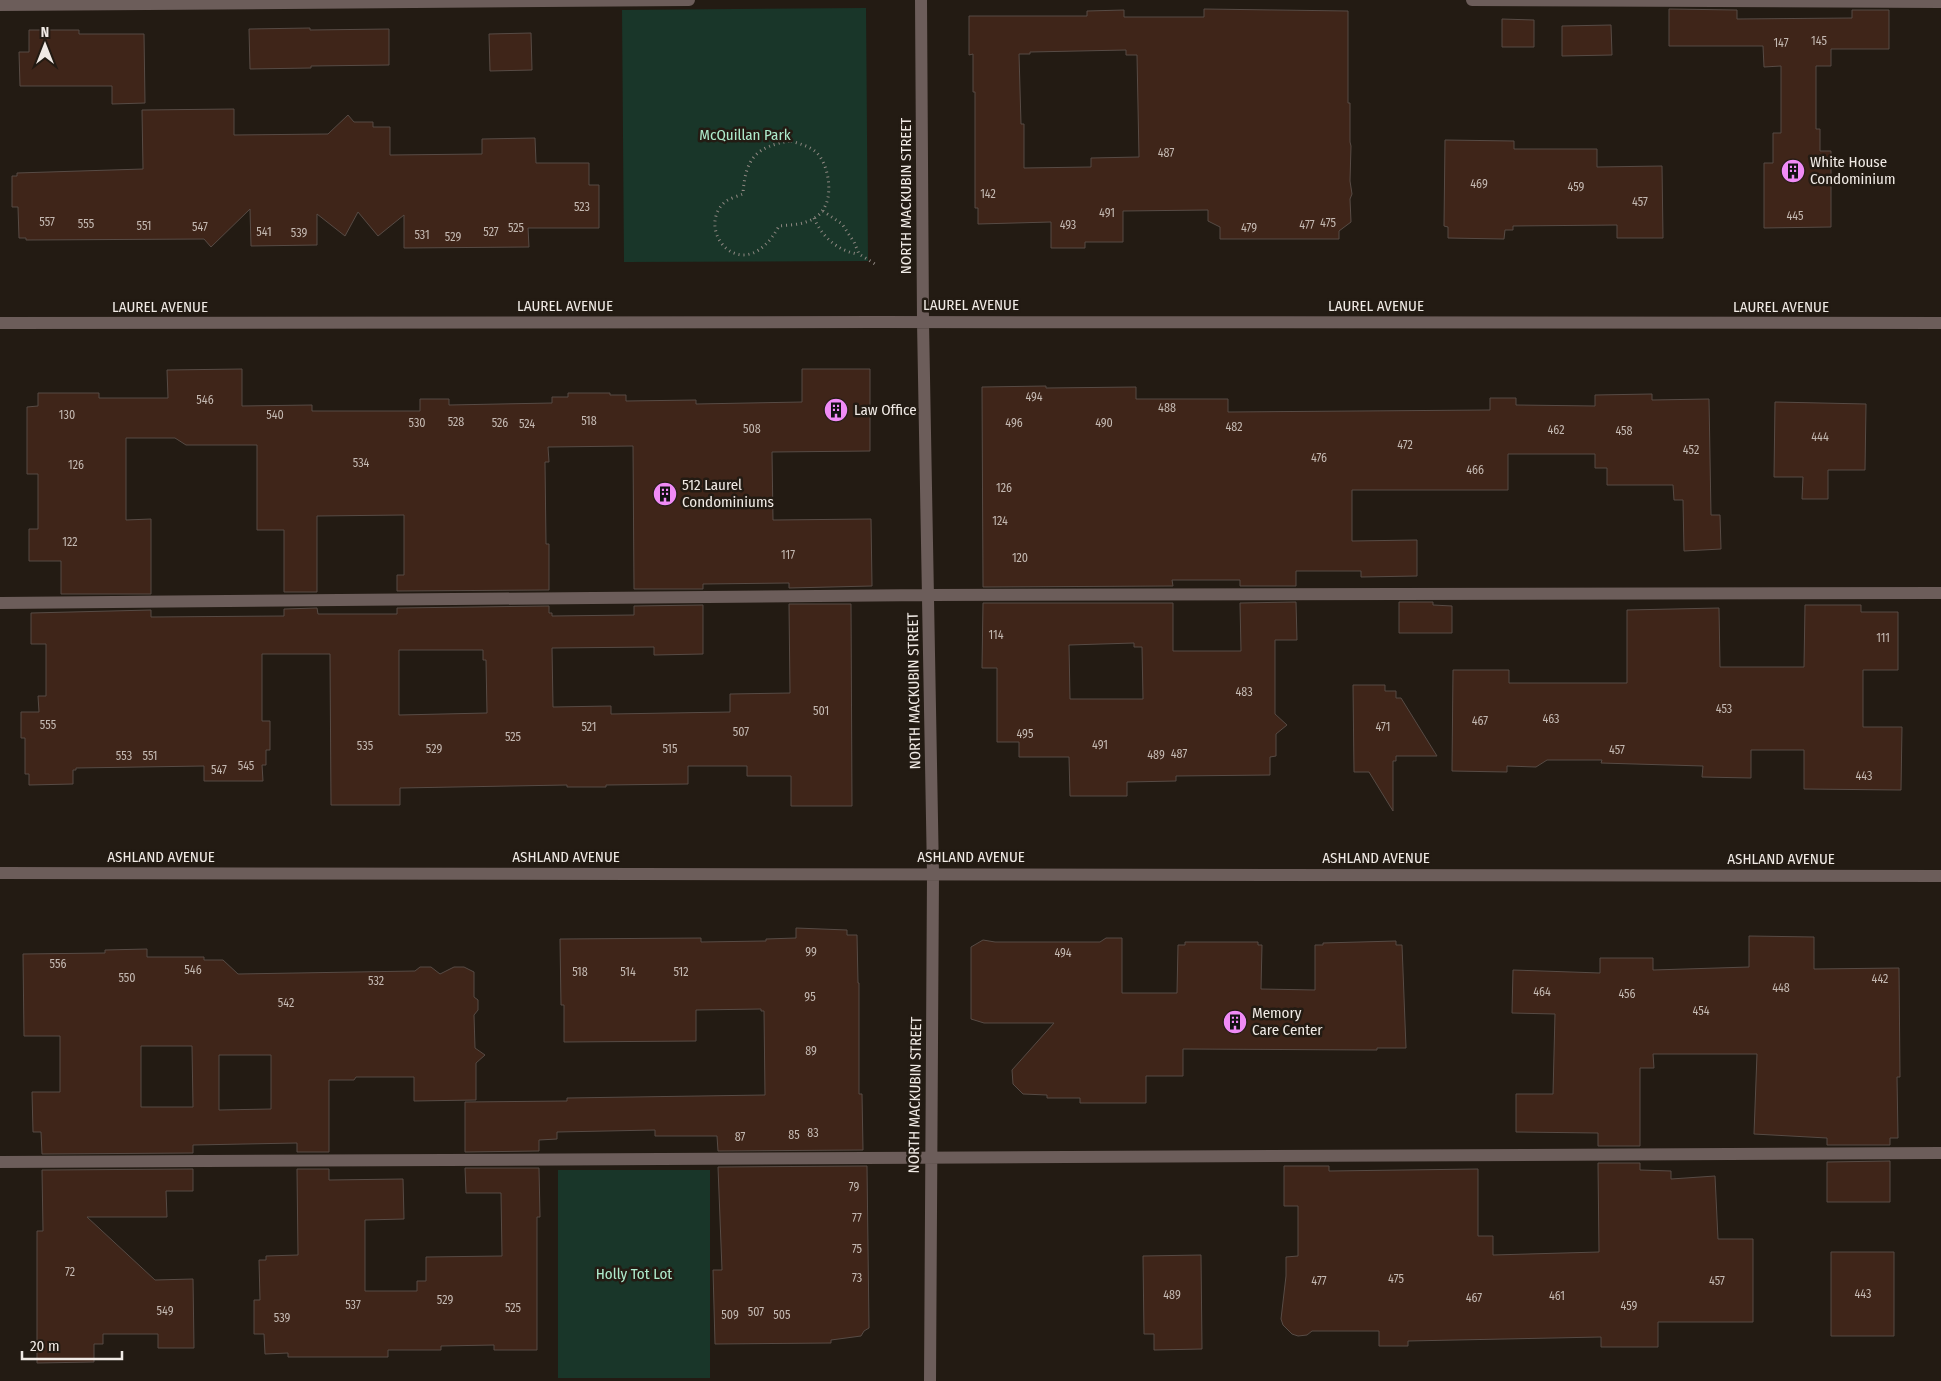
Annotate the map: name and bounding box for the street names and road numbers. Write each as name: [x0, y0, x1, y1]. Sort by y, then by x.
street label: NORTH MACKUBIN STREET: [897, 118, 915, 274]
street label: LAUREL AVENUE: [923, 296, 1019, 314]
street label: LAUREL AVENUE: [517, 297, 613, 315]
street label: LAUREL AVENUE: [1328, 297, 1424, 315]
street label: LAUREL AVENUE: [112, 298, 208, 316]
street label: LAUREL AVENUE: [1733, 298, 1829, 316]
street label: NORTH MACKUBIN STREET: [904, 612, 924, 769]
street label: ASHLAND AVENUE: [107, 848, 215, 866]
street label: ASHLAND AVENUE: [512, 848, 620, 866]
street label: ASHLAND AVENUE: [917, 848, 1025, 866]
street label: ASHLAND AVENUE: [1322, 849, 1430, 867]
street label: ASHLAND AVENUE: [1727, 850, 1835, 868]
street label: NORTH MACKUBIN STREET: [905, 1016, 925, 1173]

